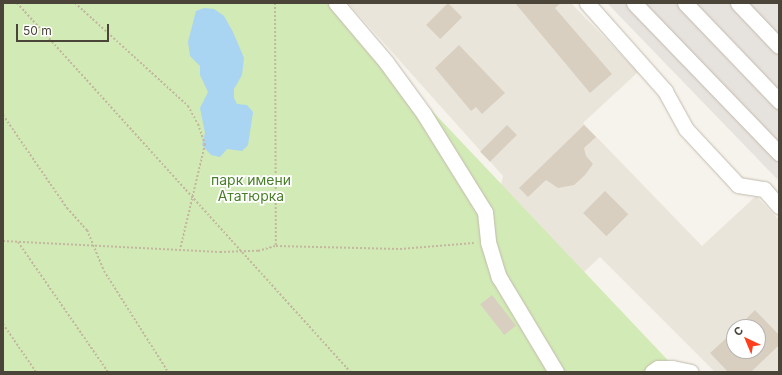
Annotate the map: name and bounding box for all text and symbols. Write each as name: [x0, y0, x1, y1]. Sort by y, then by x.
scale bar: [18, 16, 111, 42]
text: 50 m: [23, 23, 52, 38]
park label: парк имени Ататюрка: [211, 172, 291, 204]
north arrow: [726, 319, 766, 359]
text: С: [731, 323, 746, 339]

